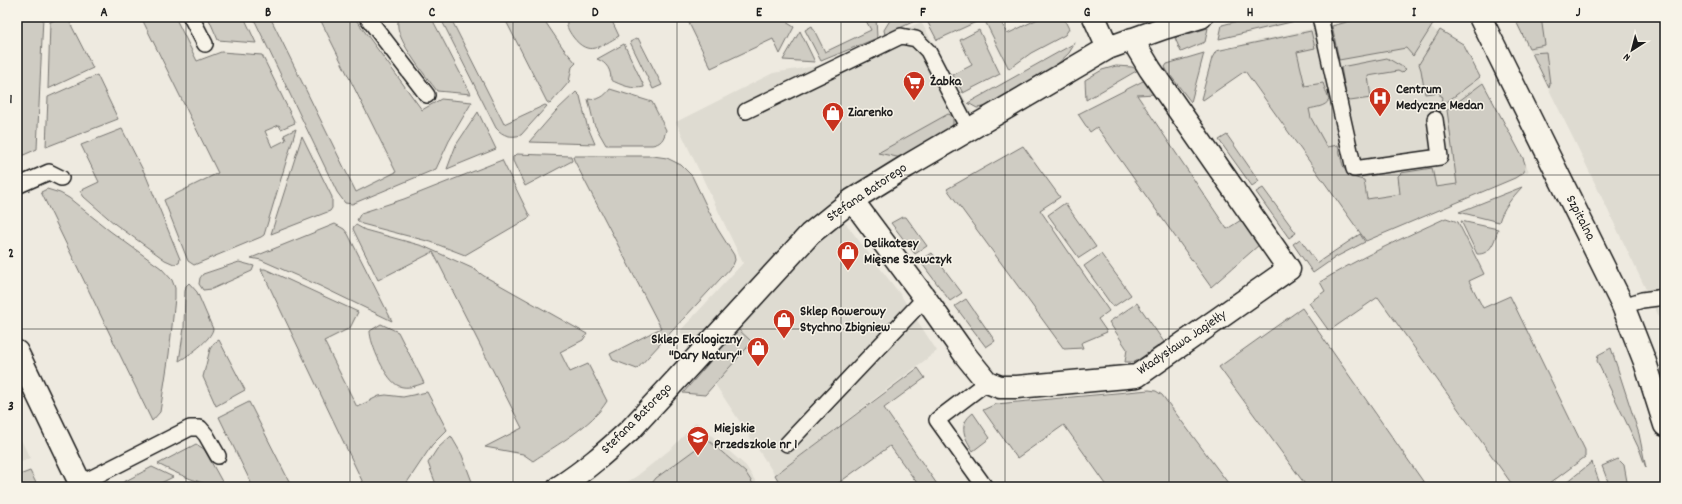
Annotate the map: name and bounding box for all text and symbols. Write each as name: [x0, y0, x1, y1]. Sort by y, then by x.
text: A: [100, 4, 108, 23]
text: B: [265, 4, 271, 23]
text: C: [429, 4, 436, 23]
text: D: [592, 4, 599, 23]
text: E: [756, 4, 763, 23]
text: F: [920, 4, 926, 23]
text: G: [1084, 4, 1091, 23]
text: H: [1247, 4, 1254, 23]
text: I: [1412, 4, 1417, 23]
text: J: [1576, 4, 1581, 23]
north arrow: [1612, 30, 1652, 70]
text: N: [1620, 48, 1634, 65]
supermarket icon: Żabka: [901, 69, 927, 102]
place label: Żabka: [930, 72, 963, 92]
place label: Centrum Medyczne Medan: [1396, 80, 1484, 116]
hospital icon: Centrum Medyczne Medan: [1367, 85, 1393, 118]
text: 1: [10, 91, 13, 110]
shop icon: Ziarenko: [820, 100, 846, 133]
place label: Ziarenko: [848, 103, 893, 123]
street label: Stefana Batorego: [823, 159, 911, 227]
street label: Szpitalna: [1560, 192, 1600, 245]
place label: Delikatesy Mięsne Szewczyk: [864, 234, 952, 270]
shop icon: Delikatesy Mięsne Szewczyk: [835, 239, 861, 272]
text: 2: [8, 245, 14, 264]
place label: Sklep Rowerowy Stychno Zbigniew: [800, 302, 890, 338]
street label: Władysława Jagiełły: [1133, 305, 1231, 380]
shop icon: Sklep Rowerowy Stychno Zbigniew: [771, 307, 797, 340]
place label: Sklep Ekologiczny "Dary Natury": [651, 330, 743, 366]
shop icon: Sklep Ekologiczny "Dary Natury": [745, 335, 771, 368]
street label: Stefana Batorego: [597, 379, 677, 459]
text: 3: [8, 398, 14, 417]
place label: Miejskie Przedszkole nr 1: [714, 419, 797, 455]
school or university icon: Miejskie Przedszkole nr 1: [685, 424, 711, 457]

